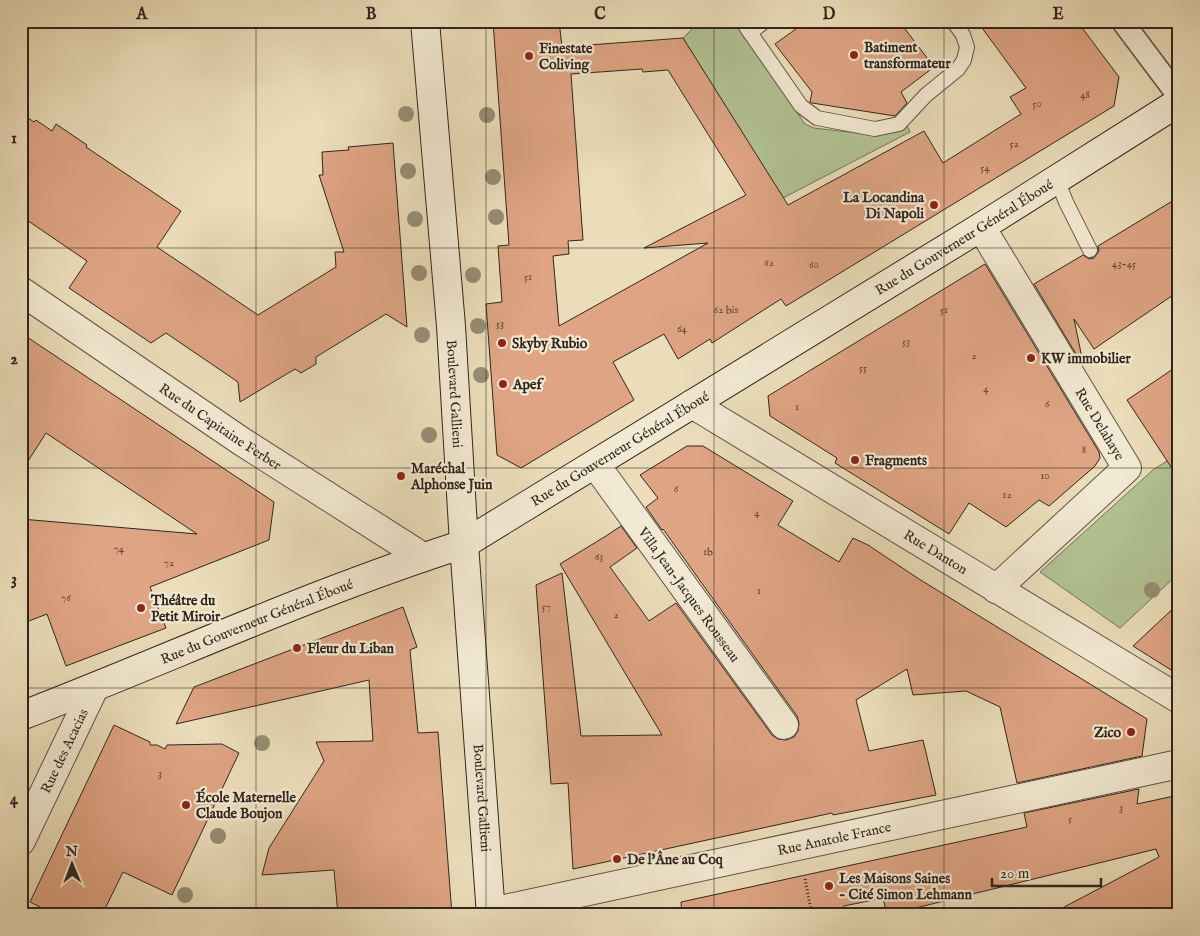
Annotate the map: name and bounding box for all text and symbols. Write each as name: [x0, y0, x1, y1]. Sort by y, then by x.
text: A: [136, 5, 149, 25]
text: B: [366, 5, 377, 25]
text: C: [594, 5, 606, 25]
text: D: [823, 5, 836, 25]
text: E: [1052, 5, 1064, 25]
place label: Batiment transformateur: [863, 39, 951, 73]
place label: Finestate Coliving: [539, 40, 593, 74]
marker: Batiment transformateur: [848, 49, 860, 61]
marker: Finestate Coliving: [523, 50, 535, 62]
house number: 48: [1080, 88, 1090, 102]
house number: 50: [1032, 97, 1042, 111]
text: 1: [11, 129, 17, 149]
house number: 52: [1009, 137, 1019, 151]
house number: 54: [980, 161, 990, 175]
street label: Rue du Gouverneur Général Éboué: [872, 175, 1057, 300]
place label: La Locandina Di Napoli: [843, 189, 925, 223]
marker: La Locandina Di Napoli: [928, 199, 940, 211]
house number: 62: [764, 256, 774, 270]
house number: 43-45: [1112, 257, 1136, 271]
house number: 60: [809, 258, 819, 272]
house number: 51: [524, 270, 532, 284]
house number: 62 bis: [714, 303, 739, 317]
house number: 51: [940, 303, 948, 317]
house number: 53: [496, 317, 504, 331]
house number: 64: [677, 322, 688, 336]
place label: Skyby Rubio: [512, 335, 588, 353]
house number: 53: [902, 335, 910, 349]
marker: Skyby Rubio: [496, 337, 508, 349]
street label: Boulevard Gallieni: [442, 339, 466, 449]
house number: 2: [971, 349, 977, 363]
text: 2: [10, 350, 18, 370]
place label: KW immobilier: [1041, 350, 1131, 368]
marker: KW immobilier: [1025, 352, 1037, 364]
house number: 55: [859, 361, 867, 375]
place label: Apef: [512, 376, 544, 394]
marker: Apef: [497, 378, 509, 390]
street label: Rue du Capitaine Ferber: [155, 380, 285, 474]
house number: 4: [983, 382, 989, 396]
street label: Rue Delahaye: [1071, 385, 1128, 464]
street label: Rue du Gouverneur Général Éboué: [528, 388, 713, 511]
house number: 6: [1045, 397, 1050, 411]
house number: 1: [795, 400, 799, 414]
house number: 8: [1082, 443, 1086, 457]
place label: Fragments: [865, 452, 927, 470]
marker: Fragments: [849, 454, 861, 466]
place label: Maréchal Alphonse Juin: [410, 460, 493, 494]
house number: 10: [1040, 469, 1050, 483]
marker: Maréchal Alphonse Juin: [395, 470, 407, 482]
house number: 6: [674, 482, 679, 496]
house number: 12: [1002, 488, 1012, 502]
house number: 4: [754, 506, 760, 520]
street label: Villa Jean-Jacques Rousseau: [633, 523, 744, 666]
street label: Rue Danton: [900, 526, 971, 579]
house number: 74: [114, 542, 125, 556]
house number: 1b: [703, 545, 713, 559]
house number: 63: [595, 550, 603, 564]
house number: 72: [164, 556, 174, 570]
text: 3: [11, 570, 17, 590]
street label: Rue du Gouverneur Général Éboué: [158, 575, 356, 669]
house number: 1: [757, 584, 761, 598]
house number: 76: [61, 591, 71, 605]
place label: Théâtre du Petit Miroir: [150, 592, 221, 626]
house number: 57: [541, 600, 551, 614]
marker: Théâtre du Petit Miroir: [135, 602, 147, 614]
house number: 2: [613, 608, 619, 622]
place label: Fleur du Liban: [307, 640, 394, 658]
marker: Fleur du Liban: [291, 642, 303, 654]
street label: Rue des Acacias: [37, 706, 93, 796]
place label: Zico: [1094, 724, 1121, 742]
marker: Zico: [1125, 726, 1137, 738]
street label: Boulevard Gallieni: [469, 743, 494, 853]
house number: 3: [158, 767, 162, 781]
place label: École Maternelle Claude Boujon: [196, 788, 297, 823]
text: 4: [10, 790, 19, 810]
marker: École Maternelle Claude Boujon: [180, 799, 192, 811]
house number: 3: [1119, 801, 1123, 815]
house number: 5: [1068, 812, 1072, 826]
street label: Rue Anatole France: [776, 818, 893, 860]
north arrow: [48, 838, 98, 888]
text: N: [65, 843, 78, 861]
place label: De l'Âne au Coq: [627, 850, 724, 869]
marker: De l'Âne au Coq: [611, 853, 623, 865]
scale bar: [992, 856, 1101, 888]
text: 20 m: [1000, 864, 1030, 883]
place label: Les Maisons Saines - Cité Simon Lehmann: [839, 870, 972, 904]
marker: Les Maisons Saines - Cité Simon Lehmann: [823, 880, 835, 892]

